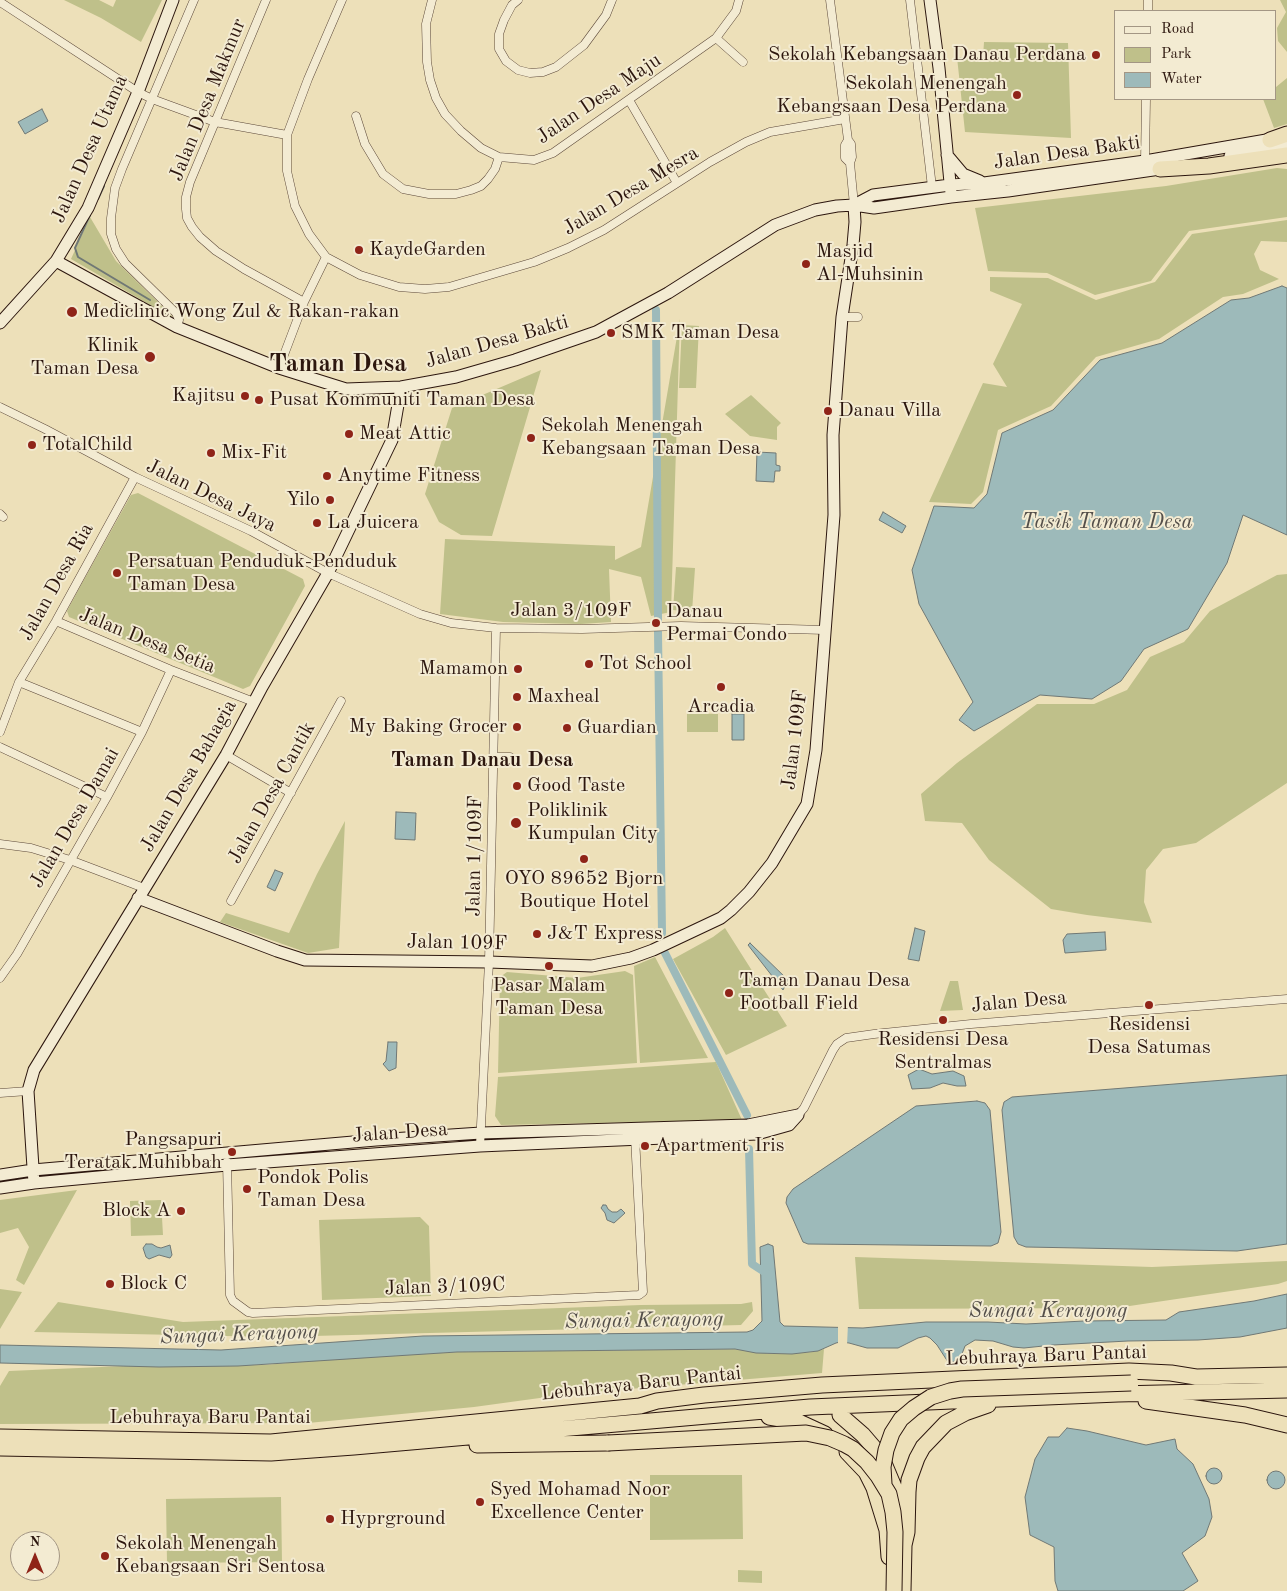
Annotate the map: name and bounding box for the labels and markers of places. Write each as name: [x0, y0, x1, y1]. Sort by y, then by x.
place label: Sekolah Kebangsaan Danau Perdana: [768, 43, 1086, 67]
marker: Sekolah Kebangsaan Danau Perdana: [1090, 49, 1102, 61]
place label: Sekolah Menengah Kebangsaan Desa Perdana: [776, 72, 1007, 119]
marker: Sekolah Menengah Kebangsaan Desa Perdana: [1011, 89, 1023, 101]
place label: KaydeGarden: [369, 238, 486, 262]
place label: Masjid Al-Muhsinin: [816, 240, 923, 287]
marker: KaydeGarden: [353, 244, 365, 256]
marker: Masjid Al-Muhsinin: [800, 258, 812, 270]
place label: Mediclinic Wong Zul & Rakan-rakan: [83, 300, 399, 324]
marker: Mediclinic Wong Zul & Rakan-rakan: [65, 305, 79, 319]
place label: SMK Taman Desa: [621, 321, 780, 345]
marker: SMK Taman Desa: [605, 327, 617, 339]
place label: Klinik Taman Desa: [30, 334, 139, 381]
marker: Klinik Taman Desa: [143, 350, 157, 364]
place label: Kajitsu: [172, 384, 235, 408]
place label: Pusat Kommuniti Taman Desa: [269, 388, 535, 412]
marker: Kajitsu: [239, 390, 251, 402]
marker: Pusat Kommuniti Taman Desa: [253, 394, 265, 406]
place label: Danau Villa: [838, 399, 941, 423]
marker: Danau Villa: [822, 405, 834, 417]
place label: Sekolah Menengah Kebangsaan Taman Desa: [541, 414, 761, 461]
place label: Meat Attic: [359, 422, 451, 446]
marker: Meat Attic: [343, 428, 355, 440]
marker: Sekolah Menengah Kebangsaan Taman Desa: [525, 432, 537, 444]
place label: TotalChild: [42, 433, 133, 457]
marker: TotalChild: [26, 439, 38, 451]
place label: Mix-Fit: [221, 441, 287, 465]
marker: Mix-Fit: [205, 447, 217, 459]
place label: Anytime Fitness: [337, 464, 480, 488]
marker: Anytime Fitness: [321, 470, 333, 482]
place label: Yilo: [286, 488, 320, 512]
marker: Yilo: [324, 494, 336, 506]
place label: La Juicera: [327, 511, 419, 535]
marker: La Juicera: [311, 517, 323, 529]
place label: Persatuan Penduduk-Penduduk Taman Desa: [127, 550, 397, 597]
marker: Persatuan Penduduk-Penduduk Taman Desa: [111, 567, 123, 579]
place label: Danau Permai Condo: [666, 600, 787, 647]
marker: Danau Permai Condo: [650, 617, 662, 629]
place label: Tot School: [599, 652, 692, 676]
place label: Mamamon: [419, 657, 508, 681]
marker: Tot School: [583, 658, 595, 670]
marker: Mamamon: [512, 663, 524, 675]
marker: Arcadia: [715, 681, 727, 693]
place label: Maxheal: [527, 685, 599, 709]
marker: Maxheal: [511, 691, 523, 703]
place label: Arcadia: [687, 695, 755, 719]
place label: My Baking Grocer: [349, 715, 507, 739]
place label: Guardian: [577, 716, 657, 740]
marker: My Baking Grocer: [511, 721, 523, 733]
marker: Guardian: [561, 722, 573, 734]
place label: Good Taste: [527, 774, 625, 798]
marker: Good Taste: [511, 780, 523, 792]
place label: Poliklinik Kumpulan City: [527, 799, 658, 846]
marker: Poliklinik Kumpulan City: [509, 816, 523, 830]
marker: OYO 89652 Bjorn Boutique Hotel: [578, 853, 590, 865]
place label: OYO 89652 Bjorn Boutique Hotel: [505, 867, 663, 914]
place label: J&T Express: [547, 922, 663, 946]
marker: J&T Express: [531, 928, 543, 940]
marker: Pasar Malam Taman Desa: [543, 960, 555, 972]
place label: Taman Danau Desa Football Field: [739, 969, 910, 1016]
place label: Pasar Malam Taman Desa: [493, 974, 605, 1021]
marker: Taman Danau Desa Football Field: [723, 987, 735, 999]
marker: Residensi Desa Satumas: [1143, 999, 1155, 1011]
place label: Residensi Desa Satumas: [1087, 1013, 1211, 1060]
marker: Residensi Desa Sentralmas: [937, 1014, 949, 1026]
place label: Residensi Desa Sentralmas: [877, 1028, 1009, 1075]
place label: Pangsapuri Teratak Muhibbah: [64, 1128, 222, 1175]
place label: Apartment Iris: [655, 1134, 784, 1158]
marker: Apartment Iris: [639, 1140, 651, 1152]
marker: Pangsapuri Teratak Muhibbah: [226, 1146, 238, 1158]
place label: Pondok Polis Taman Desa: [257, 1166, 369, 1213]
marker: Pondok Polis Taman Desa: [241, 1183, 253, 1195]
place label: Block A: [102, 1199, 171, 1223]
marker: Block A: [175, 1205, 187, 1217]
place label: Block C: [120, 1272, 187, 1296]
marker: Block C: [104, 1278, 116, 1290]
place label: Syed Mohamad Noor Excellence Center: [490, 1478, 670, 1525]
marker: Syed Mohamad Noor Excellence Center: [474, 1496, 486, 1508]
place label: Hyprground: [340, 1507, 446, 1531]
marker: Hyprground: [324, 1513, 336, 1525]
place label: Sekolah Menengah Kebangsaan Sri Sentosa: [115, 1532, 325, 1579]
marker: Sekolah Menengah Kebangsaan Sri Sentosa: [99, 1550, 111, 1562]

